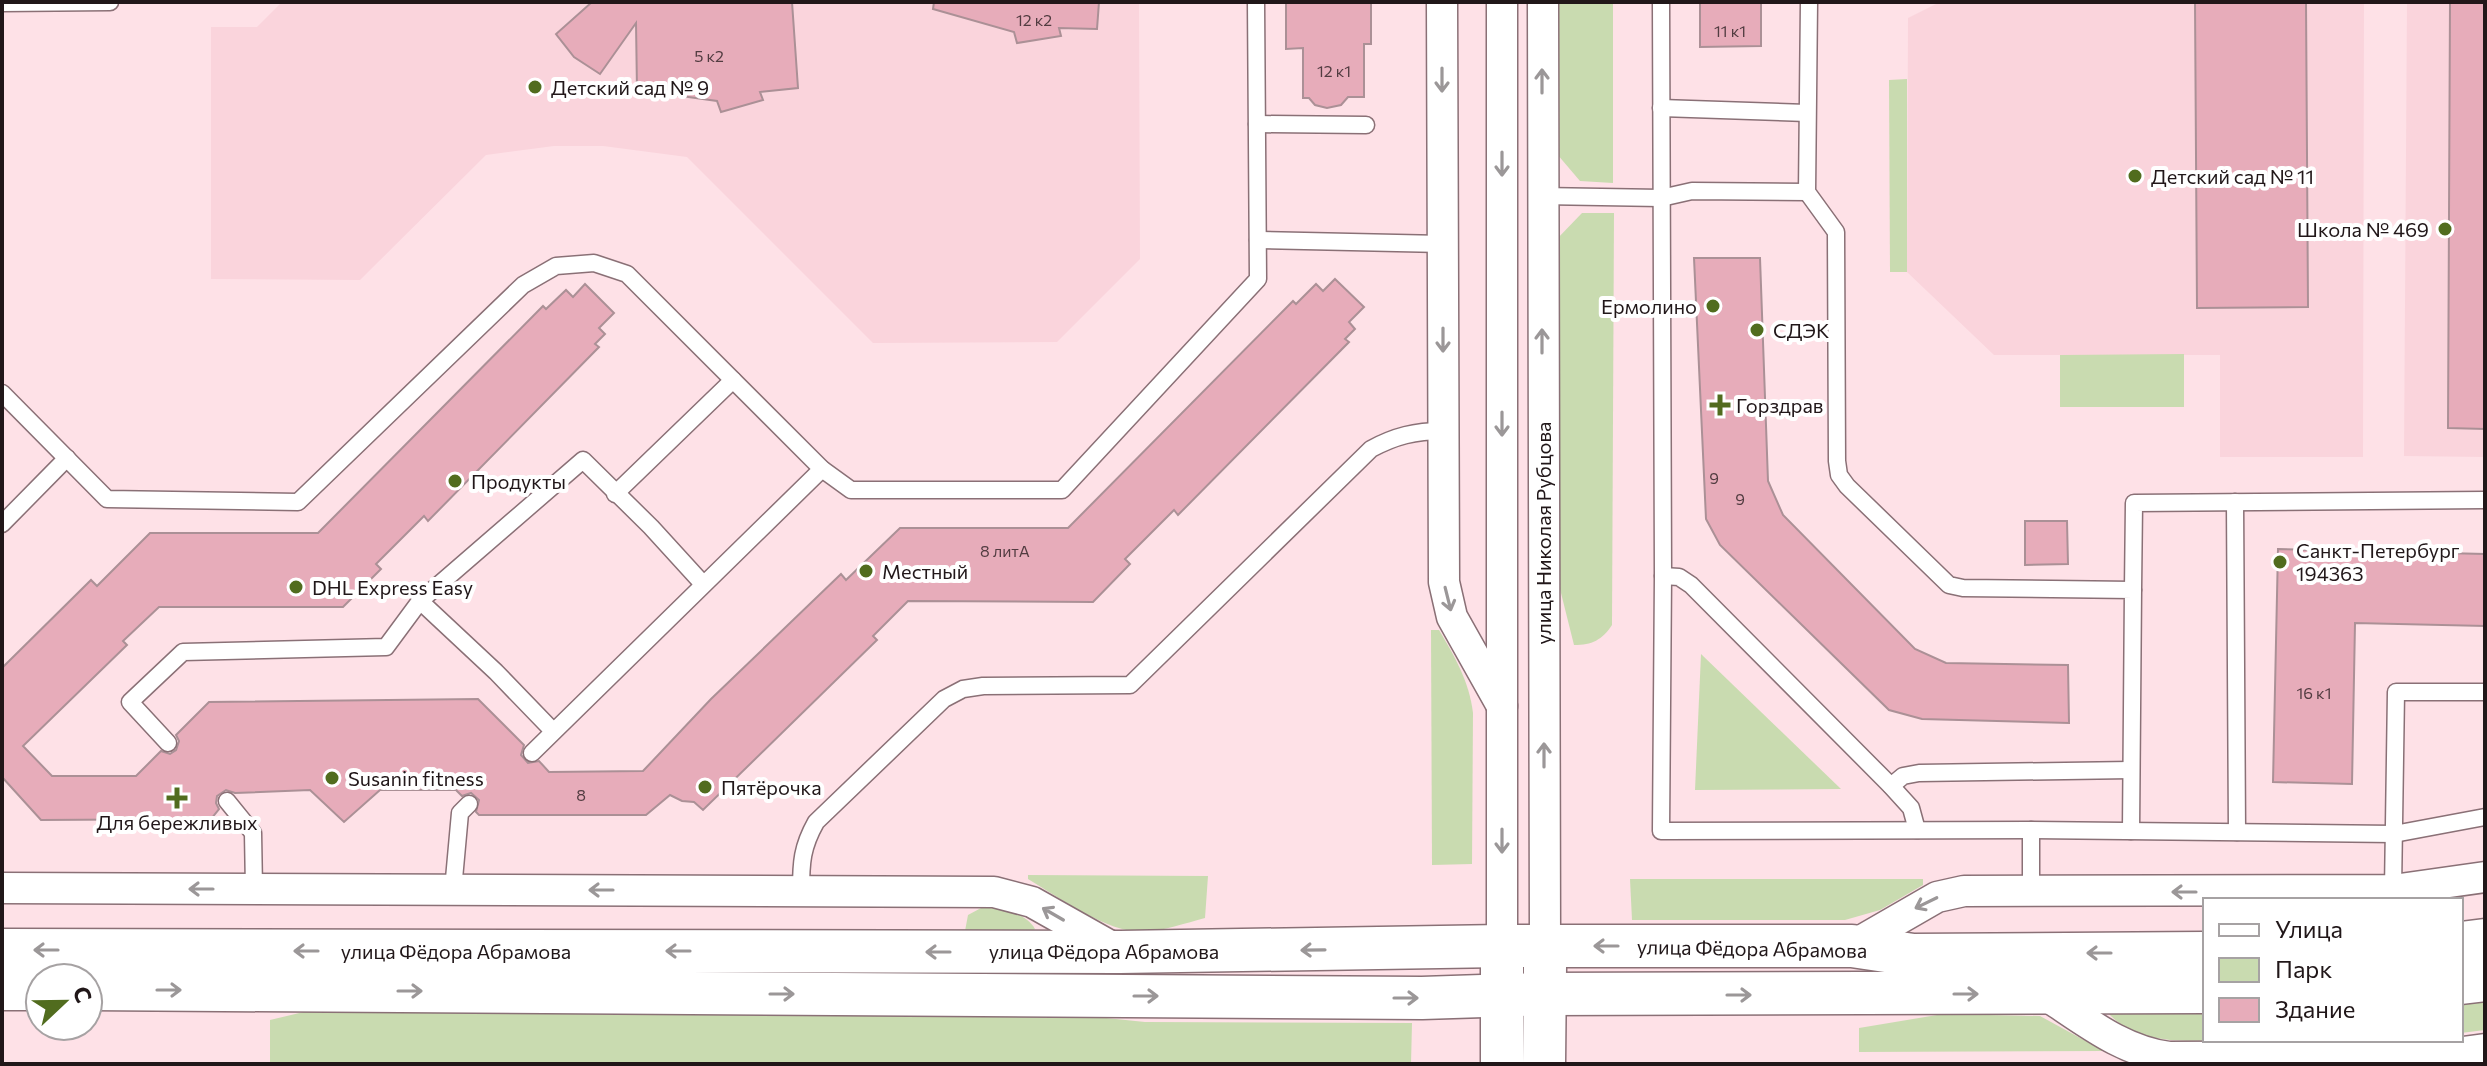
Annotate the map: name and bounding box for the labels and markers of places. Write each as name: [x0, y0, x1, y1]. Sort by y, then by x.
place label: Детский сад № 9: [551, 75, 709, 99]
marker: Детский сад № 9: [526, 78, 544, 96]
place label: Детский сад № 11: [2151, 164, 2314, 188]
marker: Детский сад № 11: [2126, 167, 2144, 185]
place label: Школа № 469: [2297, 217, 2429, 241]
marker: Школа № 469: [2436, 220, 2454, 238]
place label: Ермолино: [1601, 294, 1697, 318]
marker: Ермолино: [1704, 297, 1722, 315]
place label: СДЭК: [1773, 318, 1830, 342]
marker: СДЭК: [1748, 321, 1766, 339]
place label: Горздрав: [1736, 393, 1823, 417]
marker: Горздрав: [1711, 396, 1729, 414]
place label: Продукты: [471, 469, 566, 493]
marker: Продукты: [446, 472, 464, 490]
place label: Санкт-Петербург 194363: [2296, 538, 2460, 585]
marker: Санкт-Петербург 194363: [2271, 553, 2289, 571]
place label: Местный: [882, 559, 968, 583]
marker: Местный: [857, 562, 875, 580]
place label: DHL Express Easy: [312, 575, 473, 599]
marker: DHL Express Easy: [287, 578, 305, 596]
place label: Susanin fitness: [348, 766, 484, 790]
marker: Susanin fitness: [323, 769, 341, 787]
place label: Пятёрочка: [721, 775, 822, 799]
marker: Пятёрочка: [696, 778, 714, 796]
marker: Для бережливых: [168, 789, 186, 807]
place label: Для бережливых: [96, 810, 258, 834]

